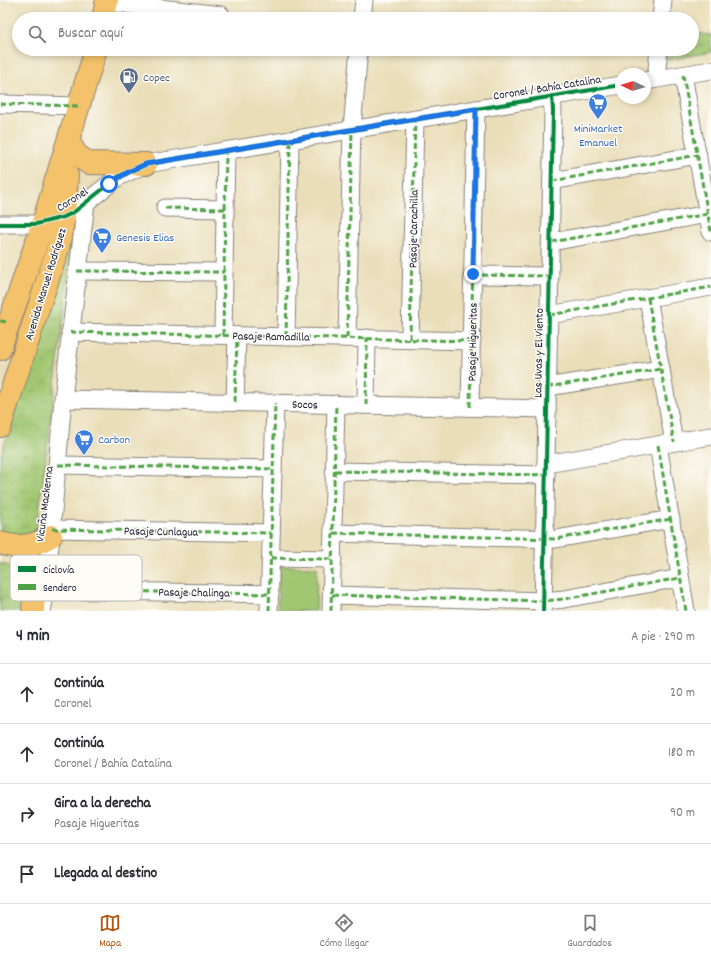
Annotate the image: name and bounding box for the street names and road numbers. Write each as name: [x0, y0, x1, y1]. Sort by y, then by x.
street label: Coronel / Bahía Catalina: [492, 72, 603, 105]
street label: Coronel: [54, 184, 92, 217]
street label: Pasaje Carachilla: [405, 189, 424, 268]
street label: Avenida Manuel Rodríguez: [21, 226, 72, 343]
street label: Pasaje Higueritas: [464, 303, 483, 382]
street label: Las Uvas y El Viento: [530, 308, 549, 398]
street label: Pasaje Ramadilla: [232, 328, 310, 347]
street label: Socos: [292, 397, 318, 414]
street label: Vicuña Mackenna: [32, 465, 59, 543]
street label: Pasaje Cunlagua: [124, 523, 199, 542]
street label: Pasaje Chalinga: [158, 584, 230, 603]

